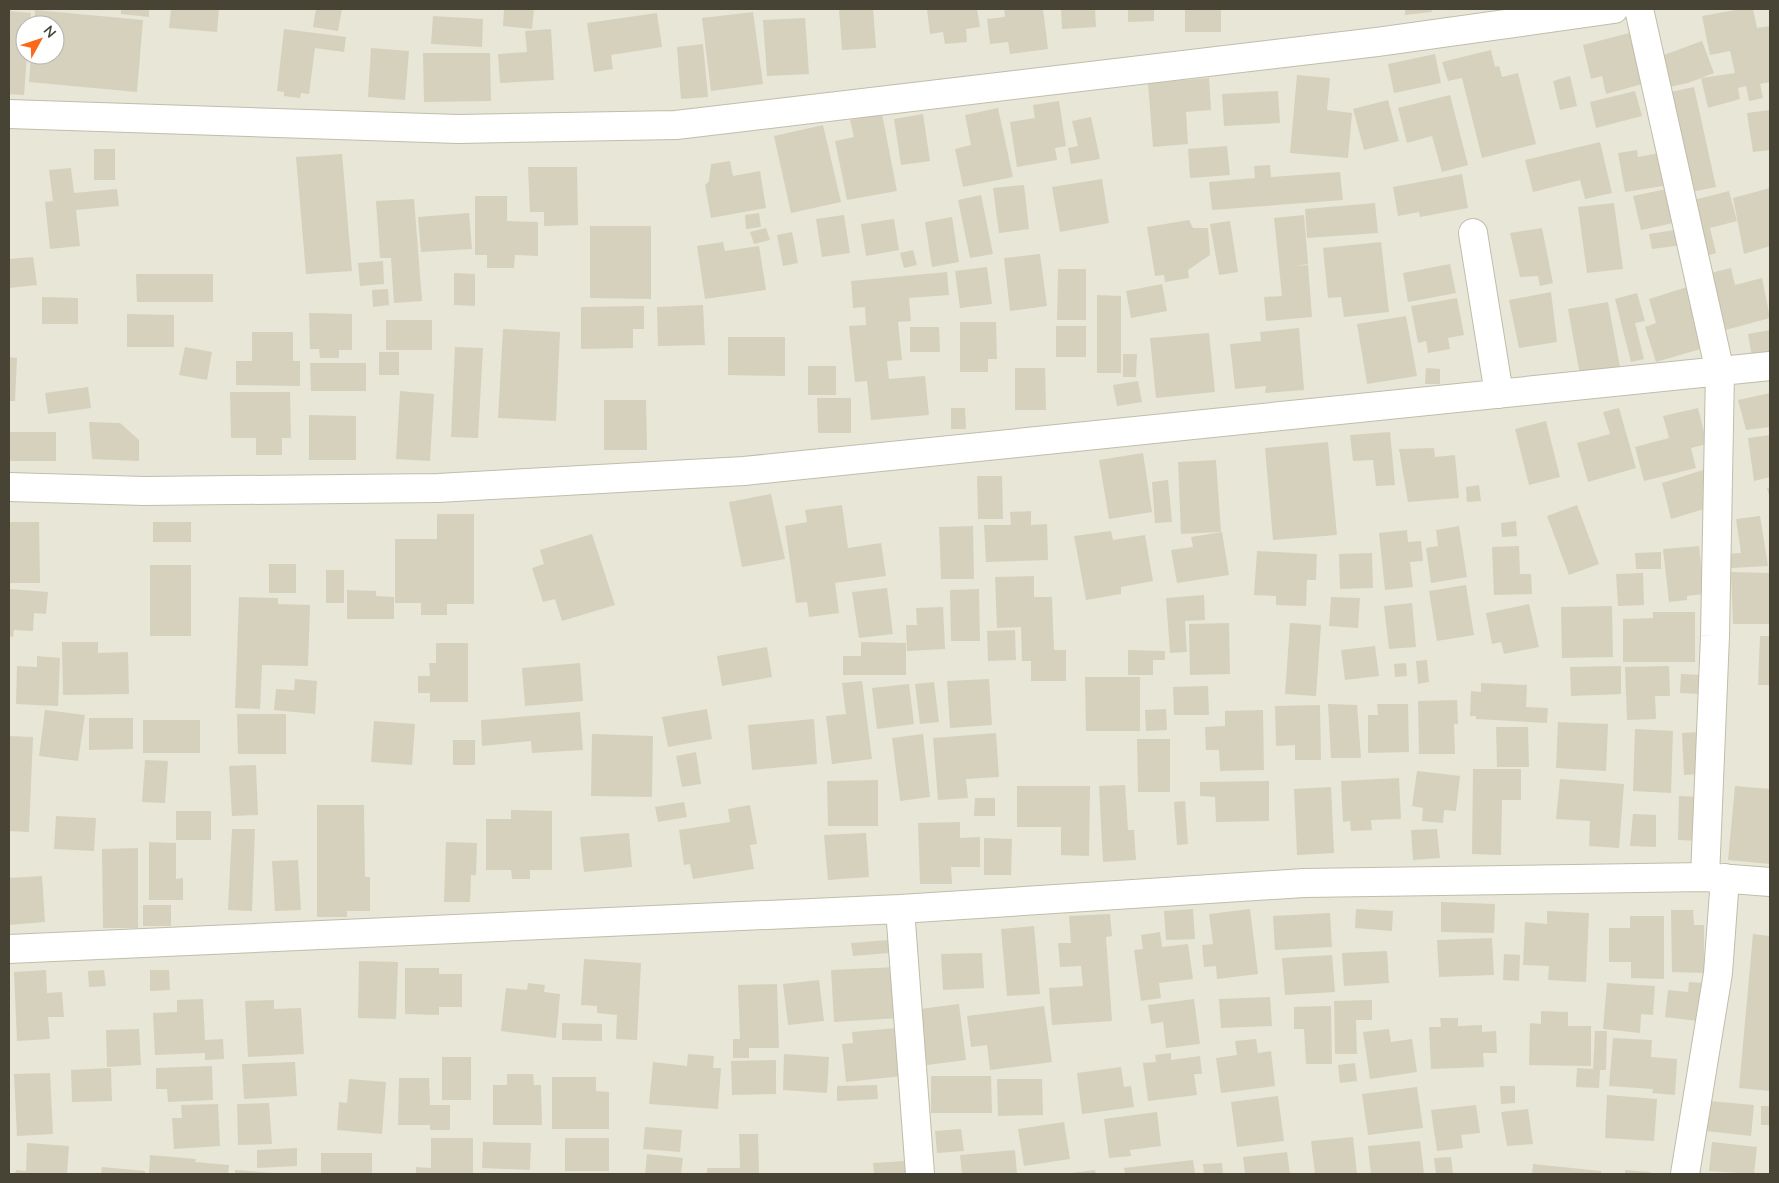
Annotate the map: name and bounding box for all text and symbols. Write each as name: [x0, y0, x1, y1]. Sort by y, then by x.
north arrow: [15, 15, 65, 65]
text: N: [40, 22, 60, 41]

